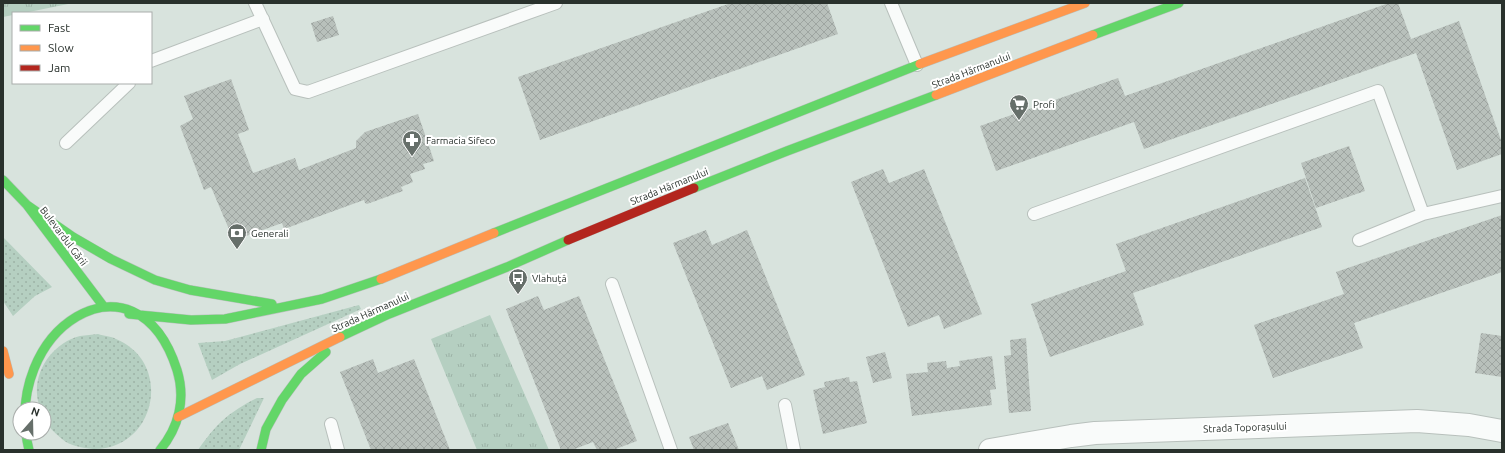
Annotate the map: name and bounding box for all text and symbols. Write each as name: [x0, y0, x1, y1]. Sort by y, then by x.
legend: [12, 12, 152, 84]
text: Fast: [48, 21, 70, 34]
text: Slow: [48, 41, 74, 54]
street label: Strada Hărmanului: [930, 50, 1012, 91]
text: Jam: [48, 61, 70, 74]
supermarket icon: Profi: [1008, 93, 1030, 121]
place label: Profi: [1033, 99, 1055, 110]
pharmacy icon: Farmacia Sifeco: [401, 129, 423, 157]
place label: Farmacia Sifeco: [426, 135, 496, 146]
street label: Strada Hărmanului: [629, 166, 710, 207]
street label: Bulevardul Gării: [38, 205, 89, 268]
bank icon: Generali: [226, 222, 248, 250]
place label: Generali: [251, 228, 288, 239]
bus stop icon: Vlahuță: [507, 267, 529, 295]
place label: Vlahuță: [532, 273, 567, 284]
street label: Strada Hărmanului: [330, 291, 410, 334]
north arrow: [12, 401, 52, 441]
text: N: [30, 405, 41, 419]
street label: Strada Toporașului: [1203, 421, 1287, 434]

